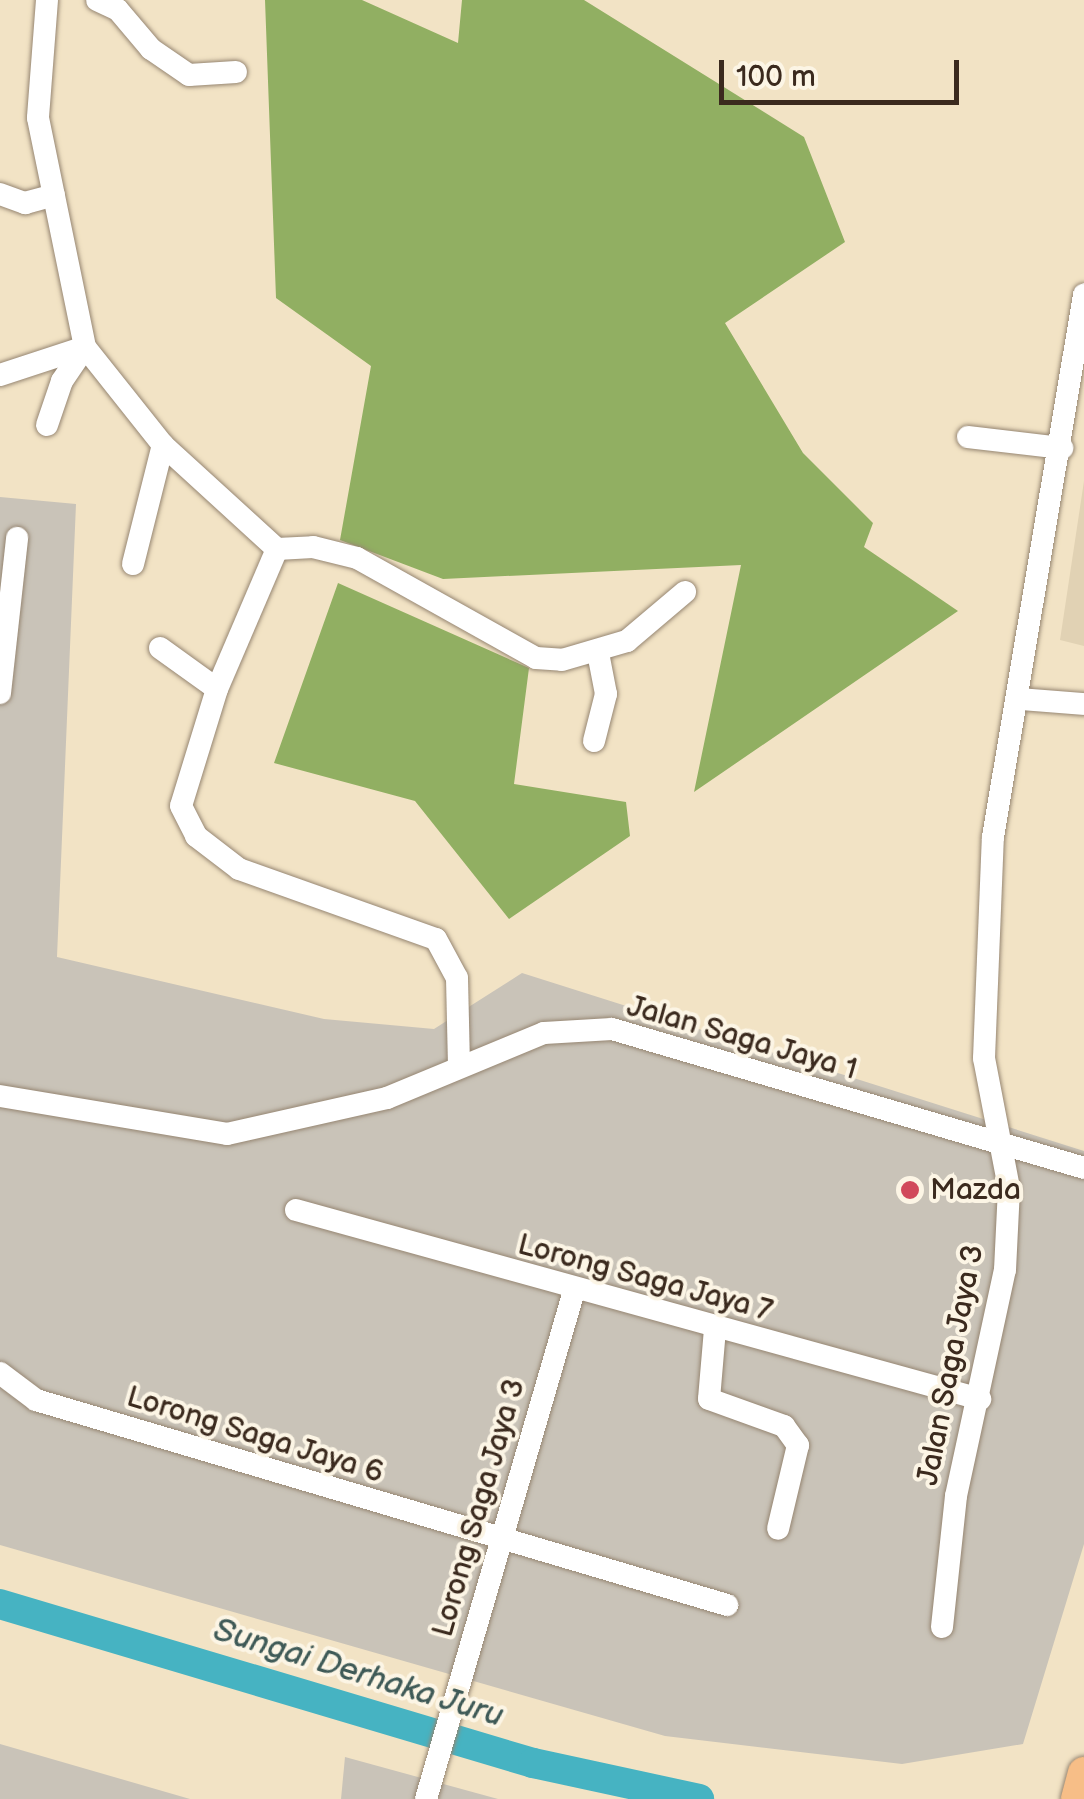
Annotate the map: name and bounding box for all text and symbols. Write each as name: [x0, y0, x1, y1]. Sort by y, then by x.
scale bar: [724, 40, 964, 102]
text: 100 m: [736, 59, 816, 95]
street label: Jalan Saga Jaya 1: [622, 988, 862, 1088]
place label: Mazda: [930, 1172, 1021, 1208]
marker: Mazda: [899, 1179, 921, 1201]
street label: Lorong Saga Jaya 7: [512, 1226, 778, 1330]
street label: Jalan Saga Jaya 3: [910, 1241, 992, 1489]
street label: Lorong Saga Jaya 3: [425, 1374, 533, 1642]
street label: Lorong Saga Jaya 6: [121, 1378, 389, 1492]
water label: Sungai Derhaka Juru: [208, 1611, 508, 1737]

